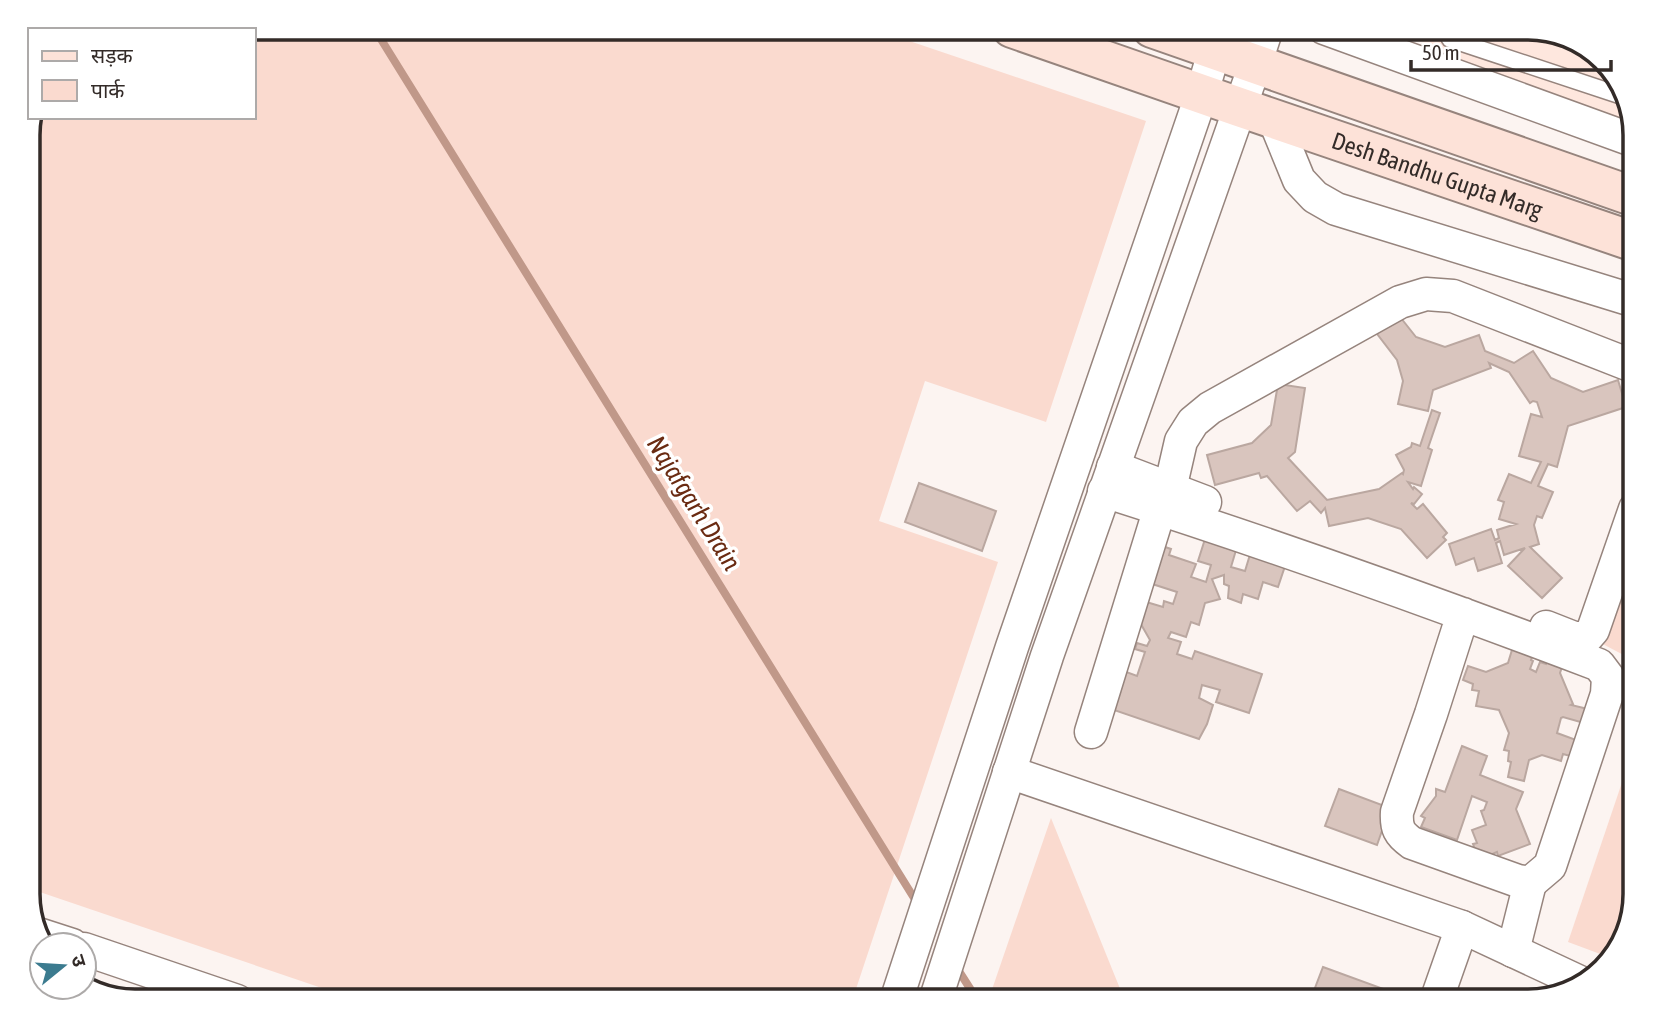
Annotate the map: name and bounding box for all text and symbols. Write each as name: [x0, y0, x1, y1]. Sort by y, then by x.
legend: [28, 28, 256, 119]
scale bar: [1411, 28, 1610, 72]
text: 50 m: [1422, 40, 1460, 64]
text: सड़क: [91, 43, 133, 67]
text: पार्क: [91, 78, 125, 102]
street label: Desh Bandhu Gupta Marg: [1328, 126, 1547, 223]
water label: Najafgarh Drain: [641, 430, 747, 576]
north arrow: [28, 931, 98, 1001]
text: उ: [67, 952, 92, 970]

